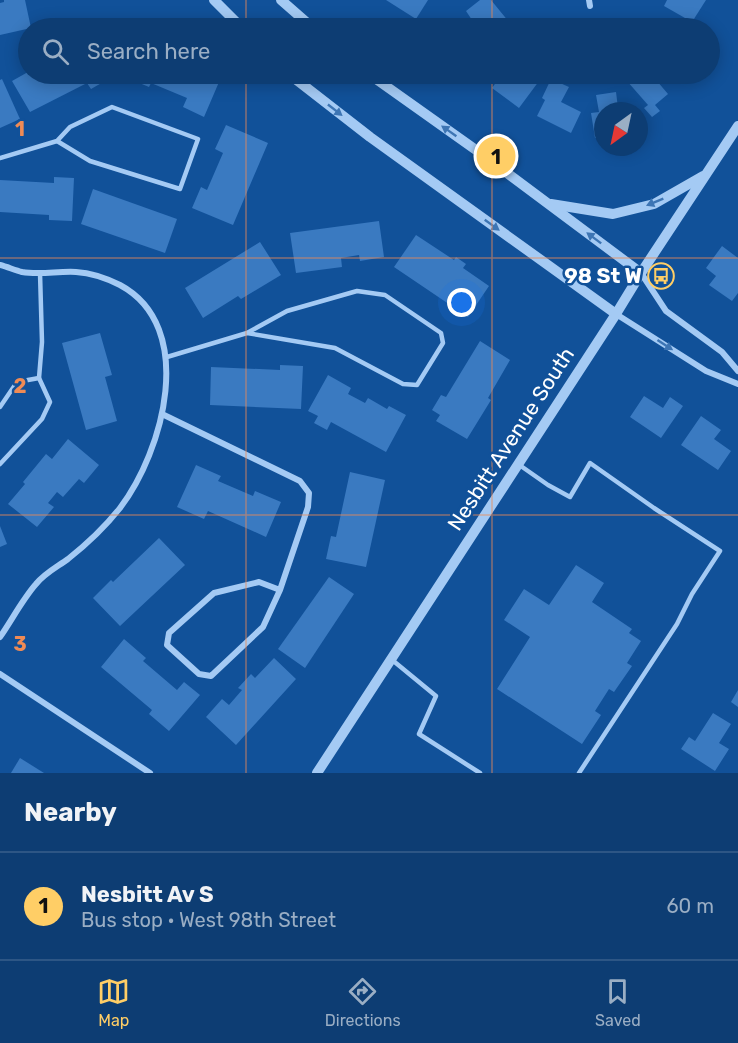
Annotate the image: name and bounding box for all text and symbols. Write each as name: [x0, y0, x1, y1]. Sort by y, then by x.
search box: [18, 18, 720, 84]
icon: search: [39, 35, 72, 68]
text: Search here: [87, 38, 210, 65]
north arrow: [594, 102, 648, 156]
one-way arrow: [327, 103, 342, 115]
text: 1: [15, 117, 25, 141]
one-way arrow: [441, 126, 457, 137]
pin: 1: [476, 134, 516, 178]
one-way arrow: [645, 197, 663, 207]
one-way arrow: [483, 219, 499, 231]
one-way arrow: [586, 232, 601, 244]
bus stop icon: 98 St W: [646, 261, 676, 291]
place label: 98 St W: [564, 263, 642, 288]
your location: [447, 288, 476, 317]
one-way arrow: [657, 340, 673, 351]
street label: Nesbitt Avenue South: [442, 343, 579, 535]
text: 2: [14, 374, 27, 398]
text: 3: [13, 632, 27, 656]
text: Nearby: [24, 797, 117, 828]
text: Nesbitt Av S: [81, 881, 214, 908]
text: 1: [39, 894, 48, 918]
text: 60 m: [667, 894, 714, 918]
text: Bus stop · West 98th Street: [81, 908, 336, 932]
tab: Map: [97, 975, 130, 1030]
tab: Directions: [325, 975, 401, 1030]
tab: Saved: [595, 975, 641, 1030]

